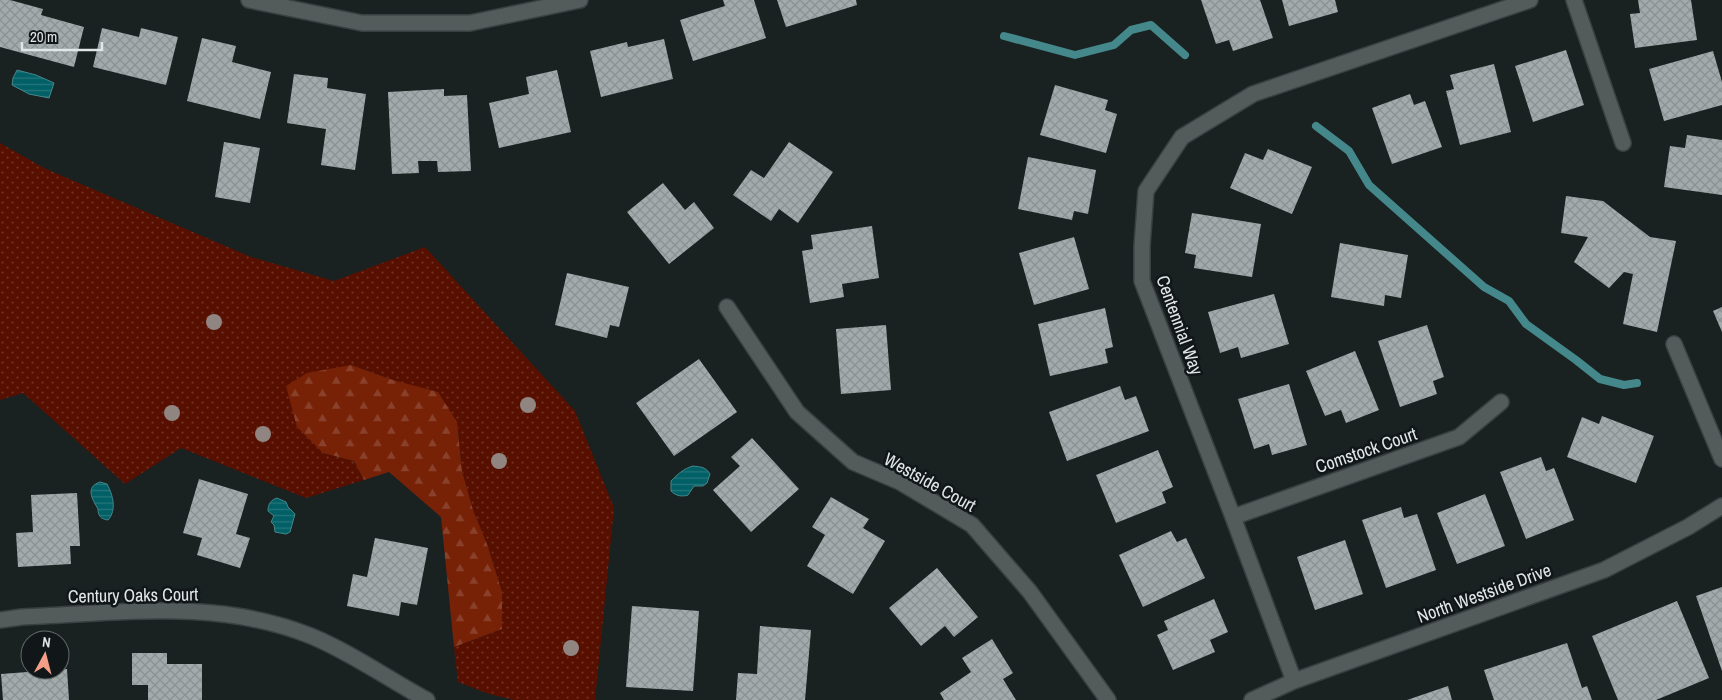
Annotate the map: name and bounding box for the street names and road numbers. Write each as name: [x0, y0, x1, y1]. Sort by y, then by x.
street label: Centennial Way: [1150, 272, 1210, 379]
street label: Comstock Court: [1312, 421, 1420, 479]
street label: Westside Court: [880, 446, 980, 518]
street label: North Westside Drive: [1414, 557, 1554, 629]
street label: Century Oaks Court: [68, 581, 198, 609]

